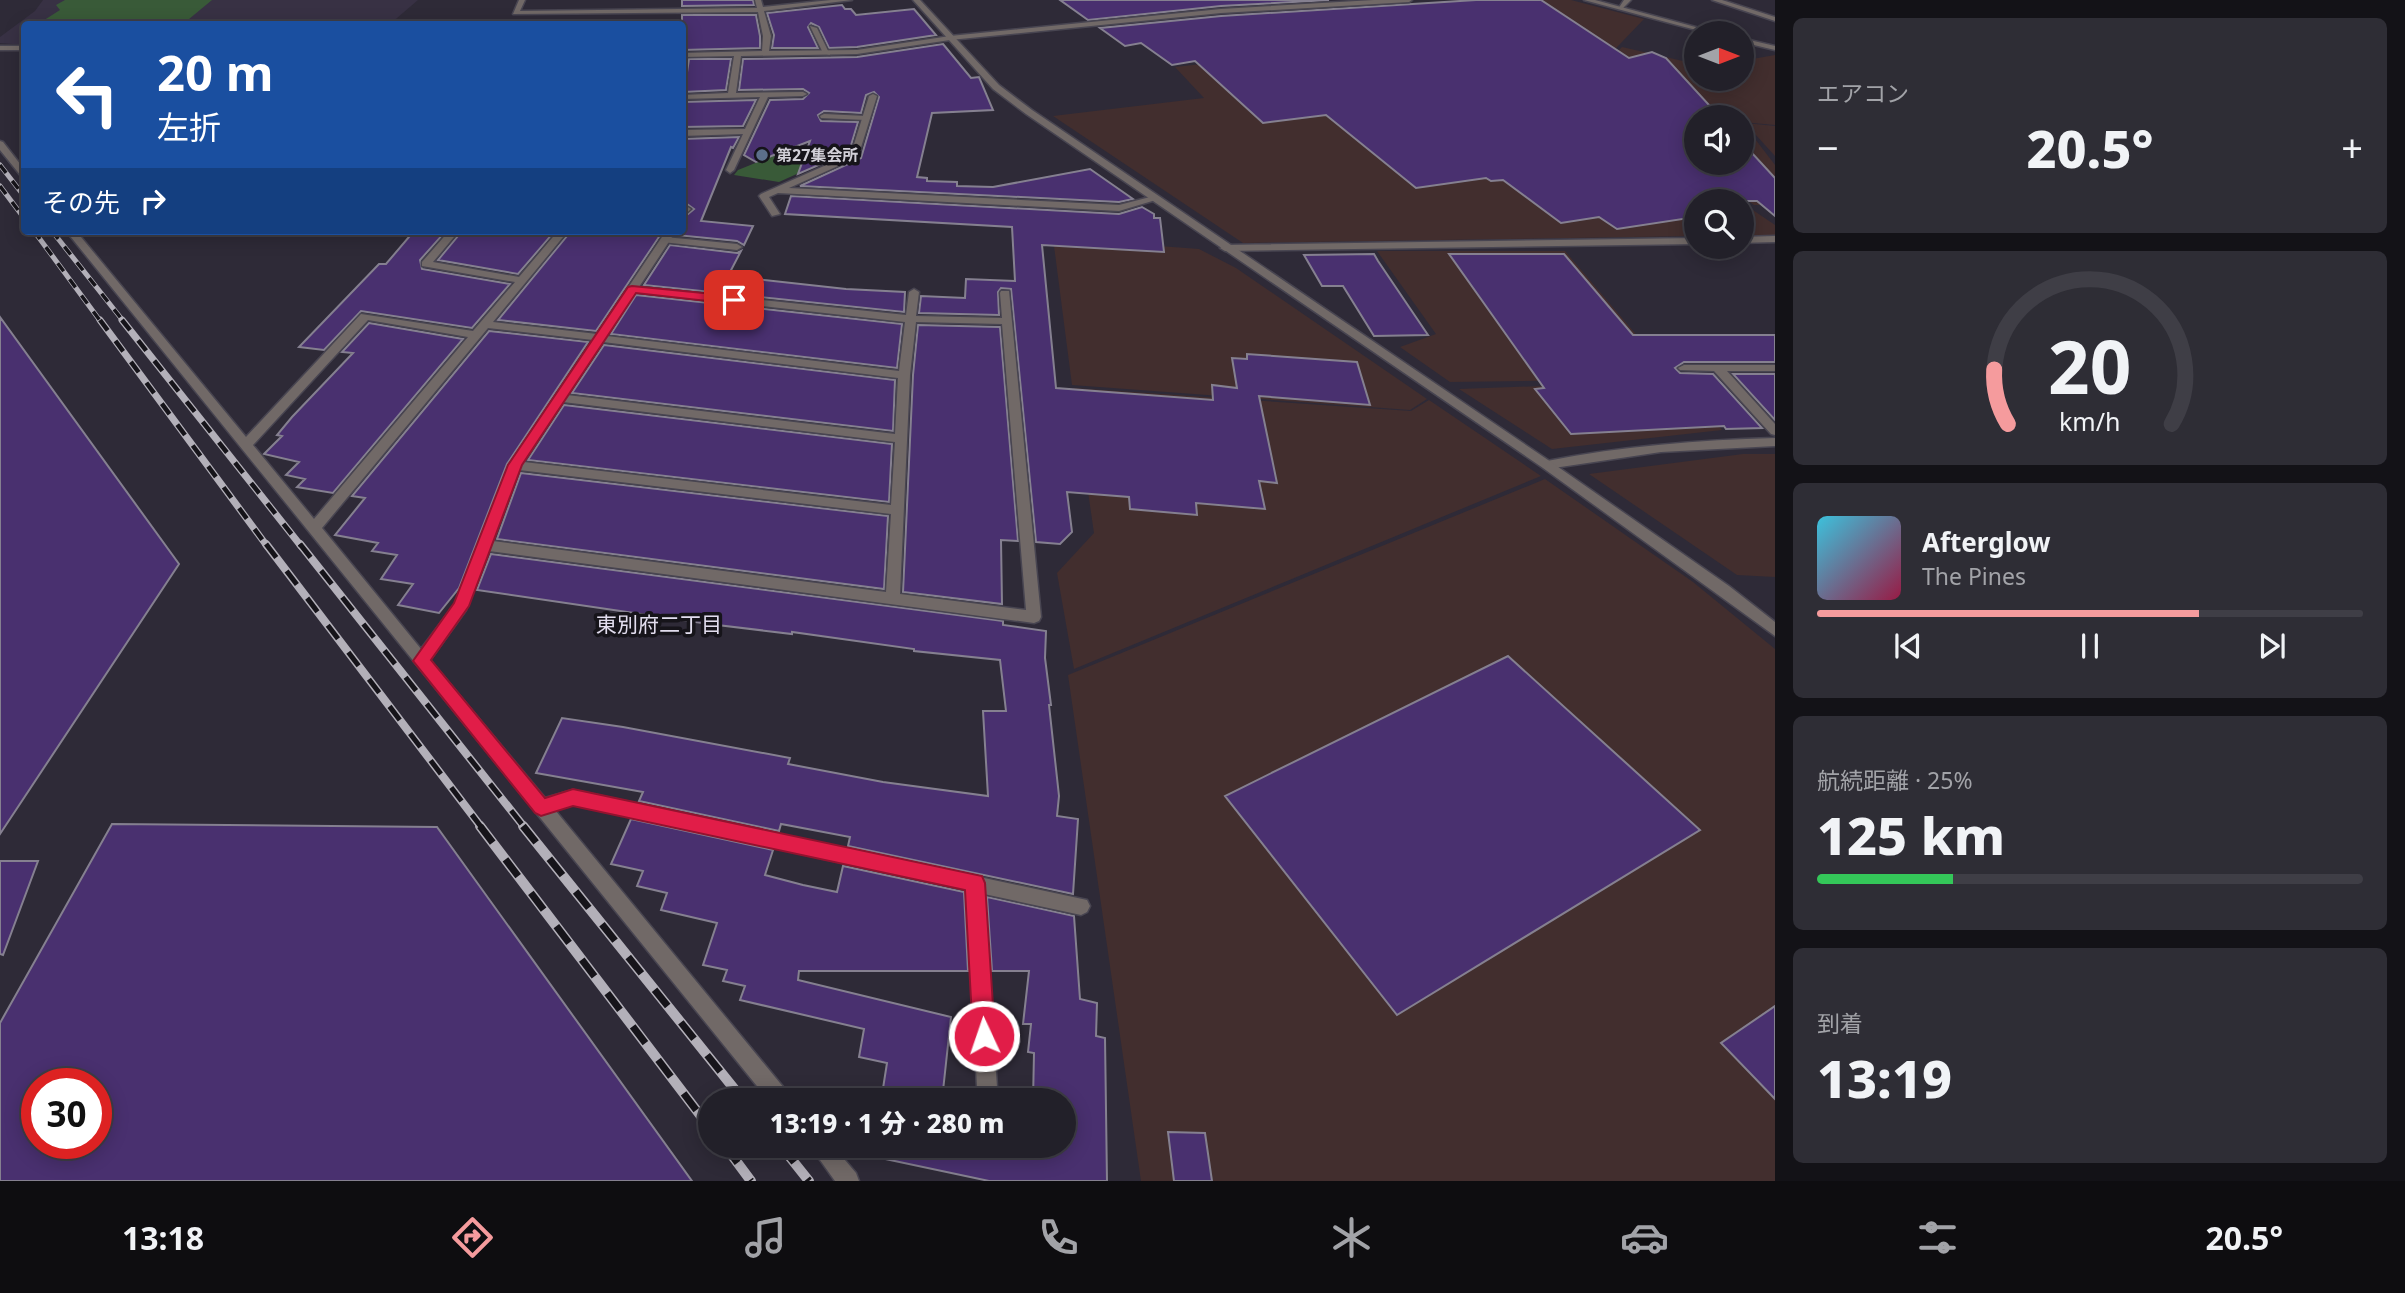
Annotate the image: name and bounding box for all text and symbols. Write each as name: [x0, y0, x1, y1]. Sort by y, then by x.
north arrow: [1684, 21, 1754, 91]
map controls: [1684, 21, 1754, 259]
text: 20 m: [157, 39, 274, 105]
icon: left: [42, 49, 133, 140]
text: エアコン: [1817, 77, 1909, 109]
text: 左折: [157, 105, 221, 148]
button: sound: [1684, 105, 1754, 175]
text: 20.5°: [2027, 112, 2153, 183]
text: −: [1817, 121, 1839, 173]
text: +: [2341, 121, 2363, 173]
place label: 第27集会所: [776, 144, 858, 166]
marker: 第27集会所: [754, 147, 770, 163]
icon: right: [134, 182, 172, 220]
text: その先: [42, 184, 120, 220]
button: search: [1684, 189, 1754, 259]
pin: [704, 270, 764, 330]
icon: arrive: [715, 281, 753, 319]
text: 20: [2048, 316, 2132, 415]
text: km/h: [2059, 404, 2121, 438]
text: Afterglow: [1922, 524, 2050, 560]
text: The Pines: [1922, 560, 2026, 592]
district label: 東別府二丁目: [596, 610, 722, 638]
icon: previous: [1889, 627, 1927, 665]
icon: pause: [2071, 627, 2109, 665]
icon: next: [2253, 627, 2291, 665]
text: 航続距離 · 25%: [1817, 764, 1973, 796]
text: 125 km: [1817, 799, 2005, 870]
position arrow: [947, 999, 1021, 1073]
text: 到着: [1817, 1007, 1863, 1039]
text: 13:19: [1817, 1042, 1952, 1113]
speed limit sign: 30: [21, 1068, 112, 1159]
text: 13:19 · 1 分 · 280 m: [770, 1105, 1004, 1141]
icon: directions: [448, 1213, 497, 1262]
icon: music: [741, 1213, 790, 1262]
icon: phone: [1034, 1213, 1083, 1262]
icon: climate: [1327, 1213, 1376, 1262]
icon: car: [1620, 1213, 1669, 1262]
icon: filters: [1913, 1213, 1962, 1262]
text: 13:18: [122, 1216, 204, 1259]
text: 20.5°: [2206, 1216, 2283, 1259]

